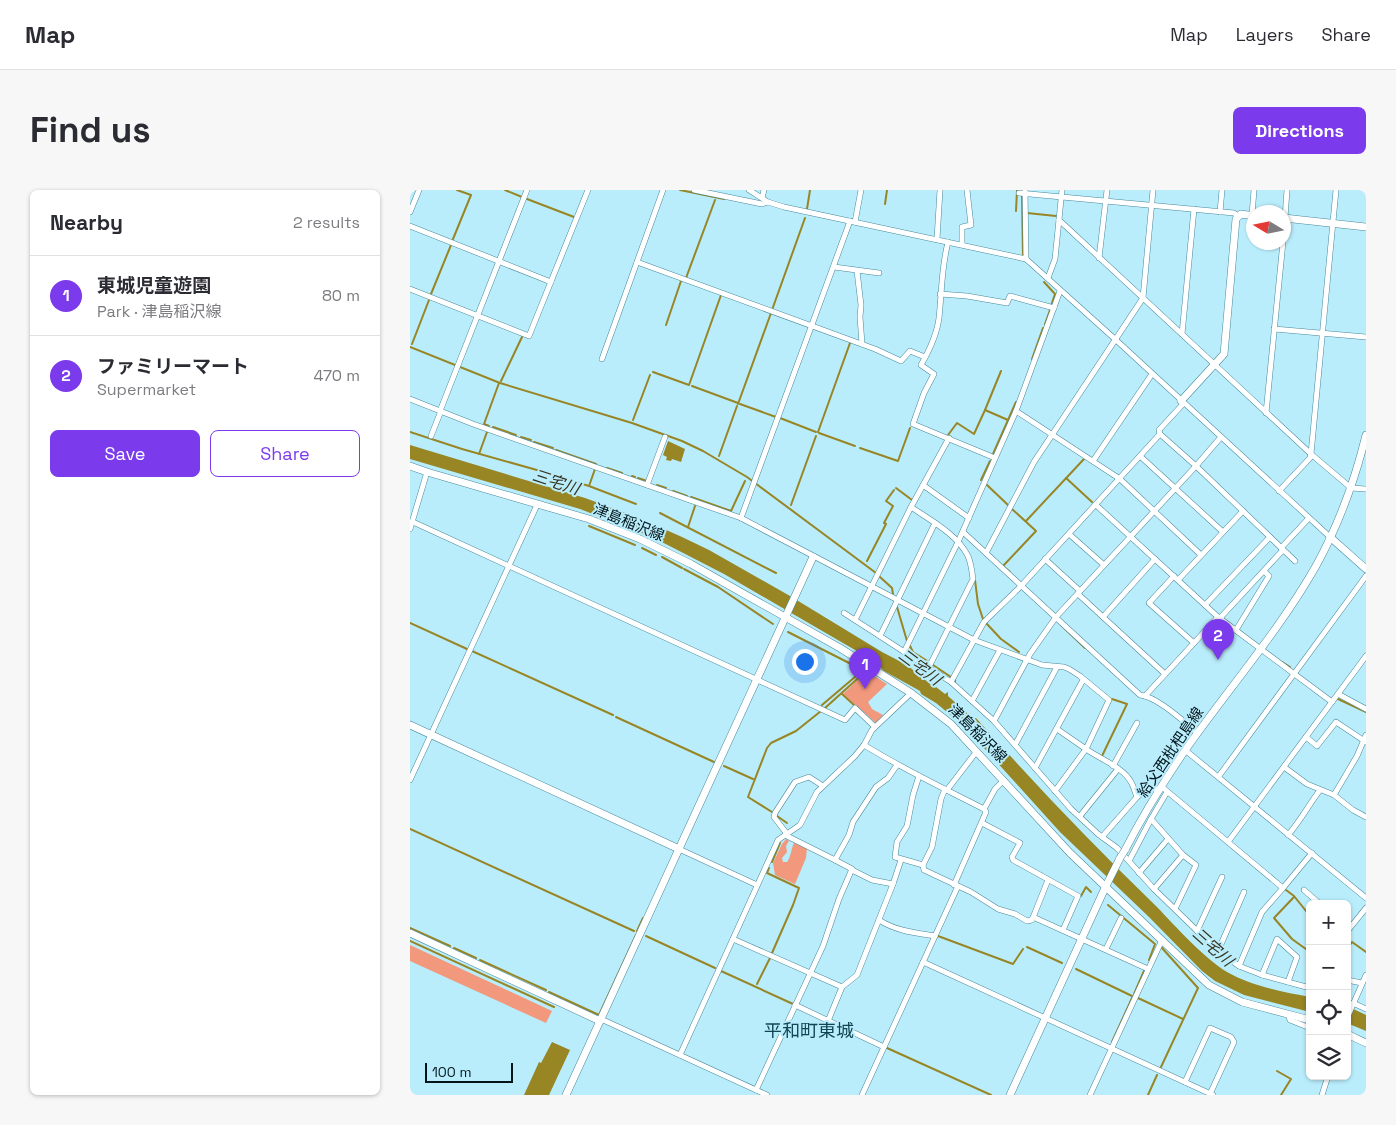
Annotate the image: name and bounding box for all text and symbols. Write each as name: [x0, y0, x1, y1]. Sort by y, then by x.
text: Map: [25, 19, 75, 50]
text: Map: [1170, 23, 1208, 46]
text: Layers: [1236, 23, 1293, 46]
text: Share: [1321, 23, 1371, 46]
button: Directions: [1233, 107, 1366, 154]
text: Find us: [30, 108, 151, 152]
north arrow: [1246, 205, 1291, 250]
text: Nearby: [50, 209, 123, 236]
text: 2 results: [293, 212, 360, 233]
text: 東城児童遊園: [97, 273, 211, 298]
text: 1: [62, 285, 70, 306]
text: 80 m: [322, 285, 360, 306]
text: Park · 津島稲沢線: [97, 301, 222, 322]
text: ファミリーマート: [97, 354, 249, 379]
text: 2: [61, 365, 71, 386]
text: 470 m: [313, 365, 360, 386]
text: Supermarket: [97, 379, 196, 400]
button: Save: [50, 430, 200, 477]
button: Share: [210, 430, 360, 477]
water label: 三宅川: [530, 465, 584, 500]
street label: 津島稲沢線: [591, 499, 667, 545]
pin: 2: [1202, 619, 1234, 660]
water label: 三宅川: [895, 644, 947, 691]
pin: 1: [849, 648, 881, 689]
your location: [792, 649, 818, 675]
street label: 津島稲沢線: [945, 700, 1011, 766]
street label: 給父西枇杷島線: [1133, 703, 1207, 801]
map controls: [1306, 900, 1351, 1080]
button: +: [1306, 900, 1351, 945]
water label: 三宅川: [1188, 923, 1239, 972]
button: −: [1306, 945, 1351, 990]
button: locate: [1306, 990, 1351, 1035]
district label: 平和町東城: [764, 1019, 854, 1042]
button: layers: [1306, 1035, 1351, 1080]
scale bar: [425, 1060, 512, 1083]
text: 100 m: [432, 1063, 471, 1081]

